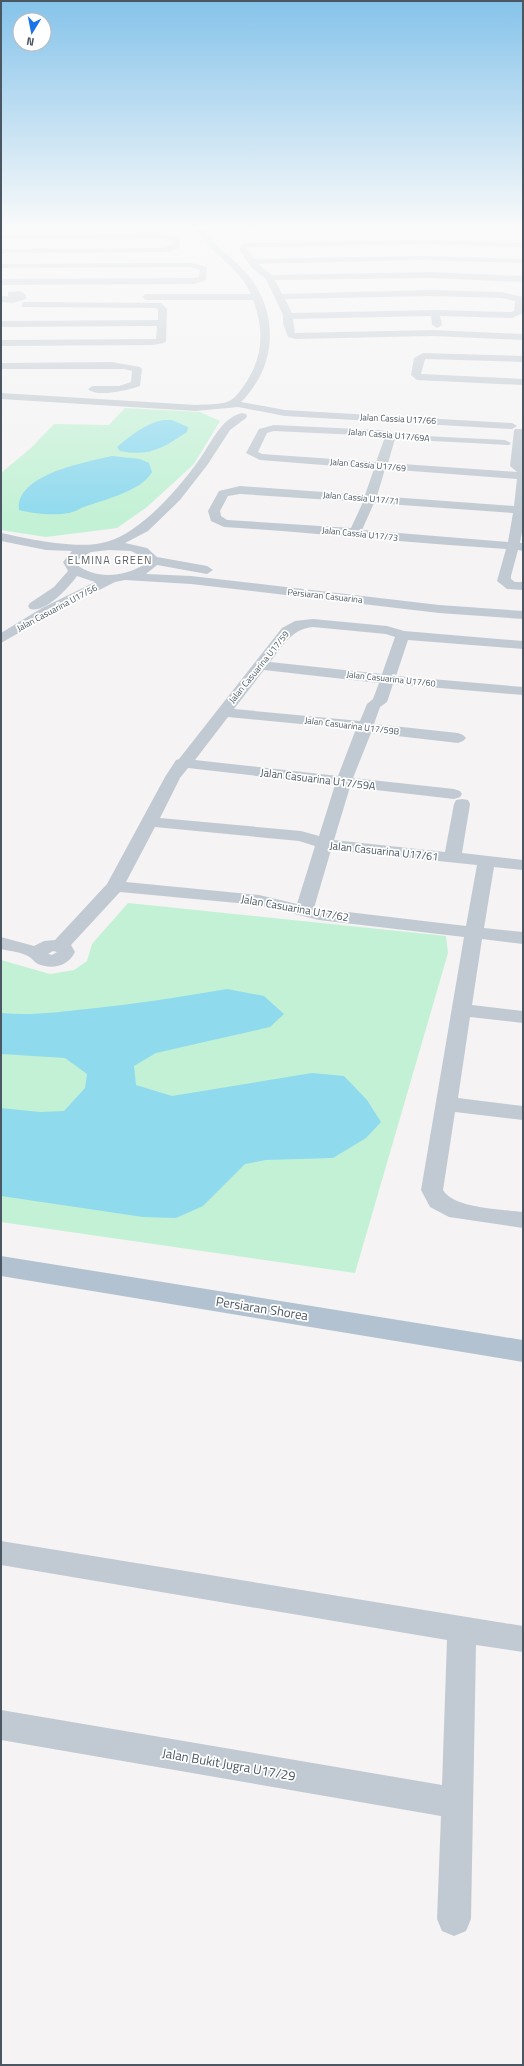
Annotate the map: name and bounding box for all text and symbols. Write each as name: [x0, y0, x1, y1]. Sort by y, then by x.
north arrow: [12, 12, 52, 52]
text: N: [25, 33, 35, 50]
street label: Jalan Cassia U17/66: [360, 410, 437, 427]
street label: Jalan Cassia U17/69A: [348, 424, 431, 445]
street label: Jalan Cassia U17/69: [329, 455, 407, 474]
street label: Jalan Cassia U17/71: [322, 488, 400, 507]
street label: Jalan Cassia U17/73: [321, 523, 399, 544]
district label: ELMINA GREEN: [68, 552, 152, 568]
street label: Jalan Casuarina U17/56: [14, 581, 99, 634]
street label: Persiaran Casuarina: [287, 585, 364, 606]
street label: Jalan Casuarina U17/59: [225, 628, 292, 706]
street label: Jalan Casuarina U17/60: [346, 667, 436, 690]
street label: Jalan Casuarina U17/59B: [304, 713, 400, 738]
street label: Jalan Casuarina U17/59A: [260, 764, 377, 794]
street label: Jalan Casuarina U17/61: [329, 837, 439, 865]
street label: Jalan Casuarina U17/62: [240, 891, 350, 925]
street label: Persiaran Shorea: [214, 1291, 310, 1325]
street label: Jalan Bukit Jugra U17/29: [161, 1742, 297, 1786]

